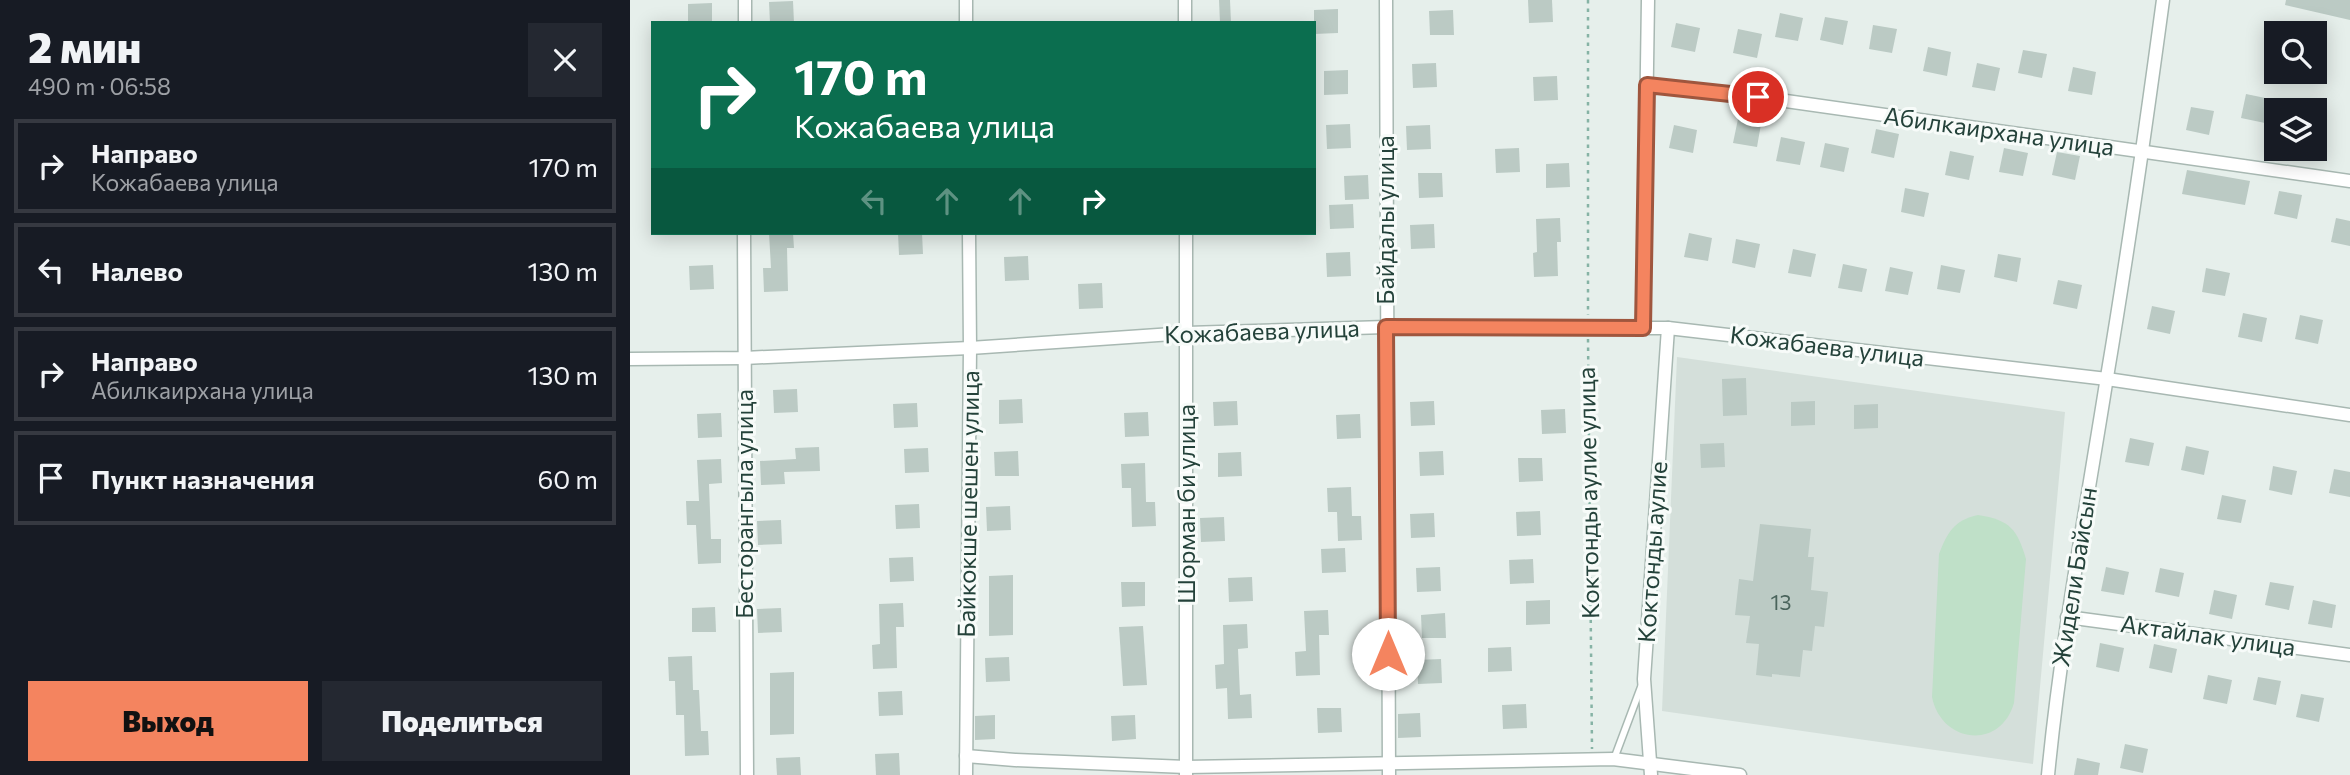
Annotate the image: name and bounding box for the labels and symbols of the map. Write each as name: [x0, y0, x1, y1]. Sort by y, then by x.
pin: [1728, 67, 1788, 127]
street label: Абилкаирхана улица: [1882, 100, 2116, 161]
street label: Байдалы улица: [1370, 135, 1399, 305]
street label: Кожабаева улица: [1164, 313, 1360, 348]
street label: Кожабаева улица: [1728, 319, 1926, 372]
street label: Коктонды аулие улица: [1571, 367, 1604, 619]
street label: Байкокше шешен улица: [951, 370, 984, 638]
street label: Бесторангыла улица: [729, 389, 758, 619]
street label: Шорман би улица: [1171, 404, 1200, 604]
street label: Коктонды аулие: [1631, 460, 1672, 644]
street label: Жидели Байсын: [2045, 485, 2102, 669]
house number: 13: [1771, 589, 1791, 614]
street label: Актайлак улица: [2119, 608, 2298, 661]
position arrow: [1351, 617, 1425, 691]

